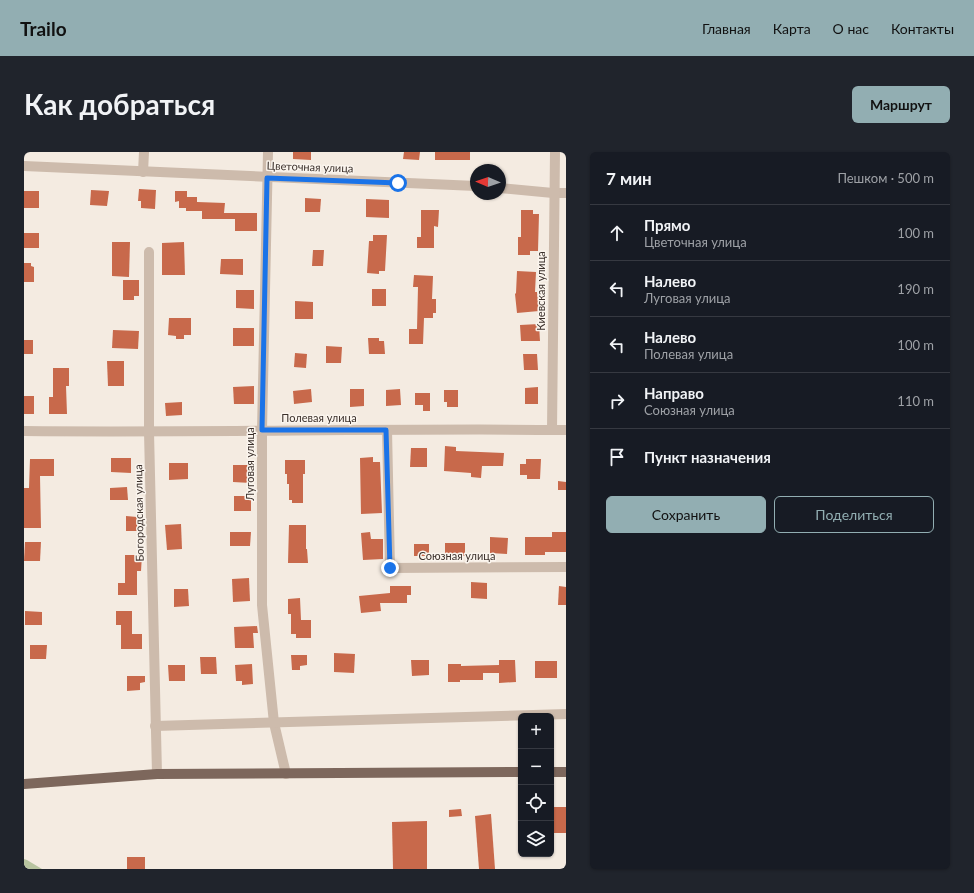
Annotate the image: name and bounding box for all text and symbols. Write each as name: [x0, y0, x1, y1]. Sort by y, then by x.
text: Trailo: [20, 17, 67, 40]
text: Главная: [702, 20, 751, 37]
text: Карта: [773, 20, 811, 37]
text: О нас: [833, 20, 869, 37]
text: Контакты: [891, 20, 954, 37]
button: Маршрут: [852, 86, 950, 123]
text: Как добраться: [24, 87, 215, 121]
street label: Цветочная улица: [266, 158, 354, 175]
north arrow: [470, 164, 506, 200]
text: 7 мин: [606, 168, 652, 189]
text: Пешком · 500 m: [837, 170, 934, 186]
route start: [389, 174, 407, 192]
text: Прямо: [644, 216, 690, 234]
icon: ahead: [606, 222, 628, 244]
text: 100 m: [897, 225, 934, 241]
text: Цветочная улица: [644, 234, 747, 250]
street label: Киевская улица: [534, 251, 547, 331]
text: Налево: [644, 272, 696, 290]
icon: left: [606, 278, 628, 300]
text: 190 m: [897, 281, 934, 297]
text: Луговая улица: [644, 290, 731, 306]
text: Налево: [644, 328, 696, 346]
icon: left: [606, 334, 628, 356]
text: 100 m: [897, 337, 934, 353]
text: Полевая улица: [644, 346, 733, 362]
text: Направо: [644, 384, 704, 402]
icon: right: [606, 390, 628, 412]
text: 110 m: [897, 393, 934, 409]
text: Союзная улица: [644, 402, 735, 418]
street label: Полевая улица: [281, 411, 357, 424]
street label: Луговая улица: [243, 427, 256, 502]
icon: arrive: [606, 446, 628, 468]
text: Пункт назначения: [644, 448, 771, 466]
street label: Богородская улица: [131, 464, 146, 562]
button: Сохранить: [606, 496, 766, 533]
button: Поделиться: [774, 496, 934, 533]
street label: Союзная улица: [419, 549, 495, 562]
route end: [381, 559, 399, 577]
map controls: [518, 713, 554, 857]
button: +: [518, 713, 554, 749]
button: −: [518, 749, 554, 785]
button: locate: [518, 785, 554, 821]
button: layers: [518, 821, 554, 857]

